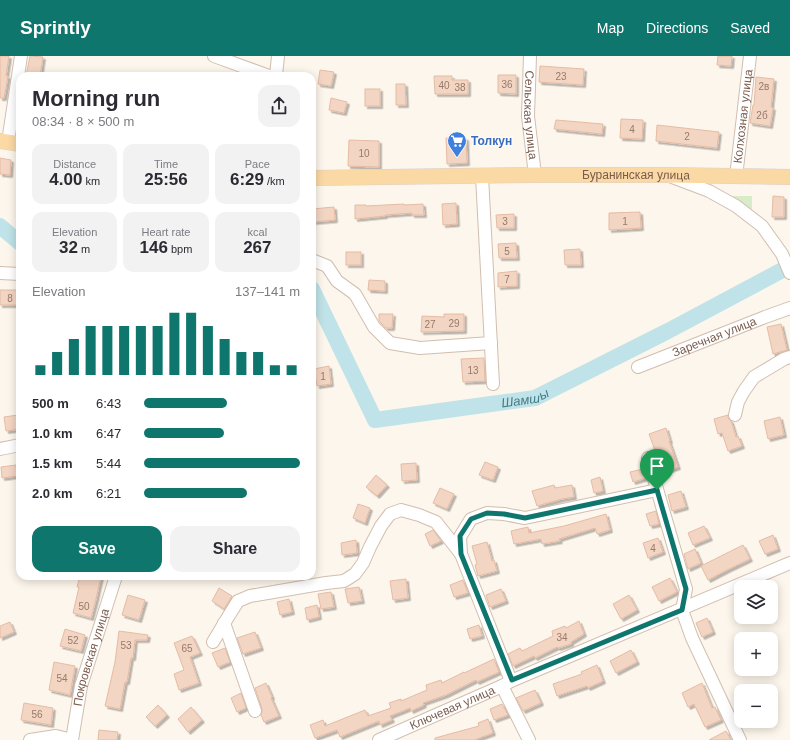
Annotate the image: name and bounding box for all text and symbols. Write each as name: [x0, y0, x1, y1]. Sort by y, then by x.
text: Sprintly: [20, 17, 91, 38]
text: Map: [597, 20, 624, 36]
text: Directions: [646, 20, 708, 36]
text: Saved: [730, 20, 770, 36]
street label: Колхозная улица: [731, 68, 755, 164]
street label: Сельская улица: [521, 70, 540, 160]
house number: 23: [555, 71, 567, 82]
house number: 36: [501, 79, 513, 90]
house number: 40: [438, 80, 450, 91]
house number: 2в: [759, 81, 769, 92]
house number: 38: [454, 82, 466, 93]
button: share: [258, 85, 300, 127]
text: Morning run: [32, 86, 160, 111]
house number: 2б: [756, 110, 768, 121]
text: 08:34 · 8 × 500 m: [32, 114, 134, 129]
house number: 4: [629, 124, 635, 135]
supermarket icon: Толкун: [446, 130, 468, 158]
house number: 2: [684, 131, 690, 142]
place label: Толкун: [471, 134, 512, 148]
house number: 10: [358, 148, 370, 159]
text: Distance: [53, 158, 96, 170]
text: Time: [154, 158, 178, 170]
text: Pace: [245, 158, 270, 170]
street label: Буранинская улица: [582, 168, 690, 182]
text: 4.00: [49, 170, 82, 189]
text: 25:56: [144, 170, 188, 189]
text: 6:29: [230, 170, 264, 189]
text: km: [82, 175, 100, 187]
text: /km: [264, 175, 285, 187]
house number: 3: [502, 216, 508, 227]
house number: 1: [622, 216, 628, 227]
text: Elevation: [52, 226, 97, 238]
text: Heart rate: [142, 226, 190, 238]
text: kcal: [248, 226, 267, 238]
text: 32: [59, 238, 78, 257]
text: 146: [140, 238, 168, 257]
text: 267: [243, 238, 272, 257]
text: m: [78, 243, 90, 255]
text: bpm: [168, 243, 192, 255]
house number: 5: [504, 246, 510, 257]
house number: 7: [504, 274, 510, 285]
text: Elevation: [32, 284, 85, 299]
text: 137–141 m: [235, 284, 300, 299]
house number: 8: [7, 293, 13, 304]
street label: Заречная улица: [670, 314, 759, 360]
house number: 29: [448, 318, 460, 329]
house number: 27: [424, 319, 436, 330]
house number: 13: [467, 365, 479, 376]
house number: 1: [320, 371, 326, 382]
water label: Шамшы: [500, 385, 552, 411]
text: 500 m: [32, 396, 69, 411]
text: 6:43: [96, 396, 121, 411]
text: 1.0 km: [32, 426, 72, 441]
text: 6:47: [96, 426, 121, 441]
pin: [640, 449, 674, 490]
icon: arrive: [646, 455, 668, 477]
text: 1.5 km: [32, 456, 72, 471]
text: 5:44: [96, 456, 121, 471]
text: 2.0 km: [32, 486, 72, 501]
text: 6:21: [96, 486, 121, 501]
button: Save: [32, 526, 162, 572]
button: Share: [170, 526, 300, 572]
house number: 4: [650, 543, 656, 554]
map controls: [734, 580, 778, 728]
button: layers: [734, 580, 778, 624]
house number: 50: [78, 601, 90, 612]
street label: Покровская улица: [71, 606, 112, 707]
house number: 34: [556, 632, 568, 643]
button: +: [734, 632, 778, 676]
house number: 52: [67, 635, 79, 646]
house number: 53: [120, 640, 132, 651]
house number: 65: [181, 643, 193, 654]
house number: 54: [56, 673, 68, 684]
street label: Ключевая улица: [408, 683, 497, 733]
button: −: [734, 684, 778, 728]
house number: 56: [31, 709, 43, 720]

